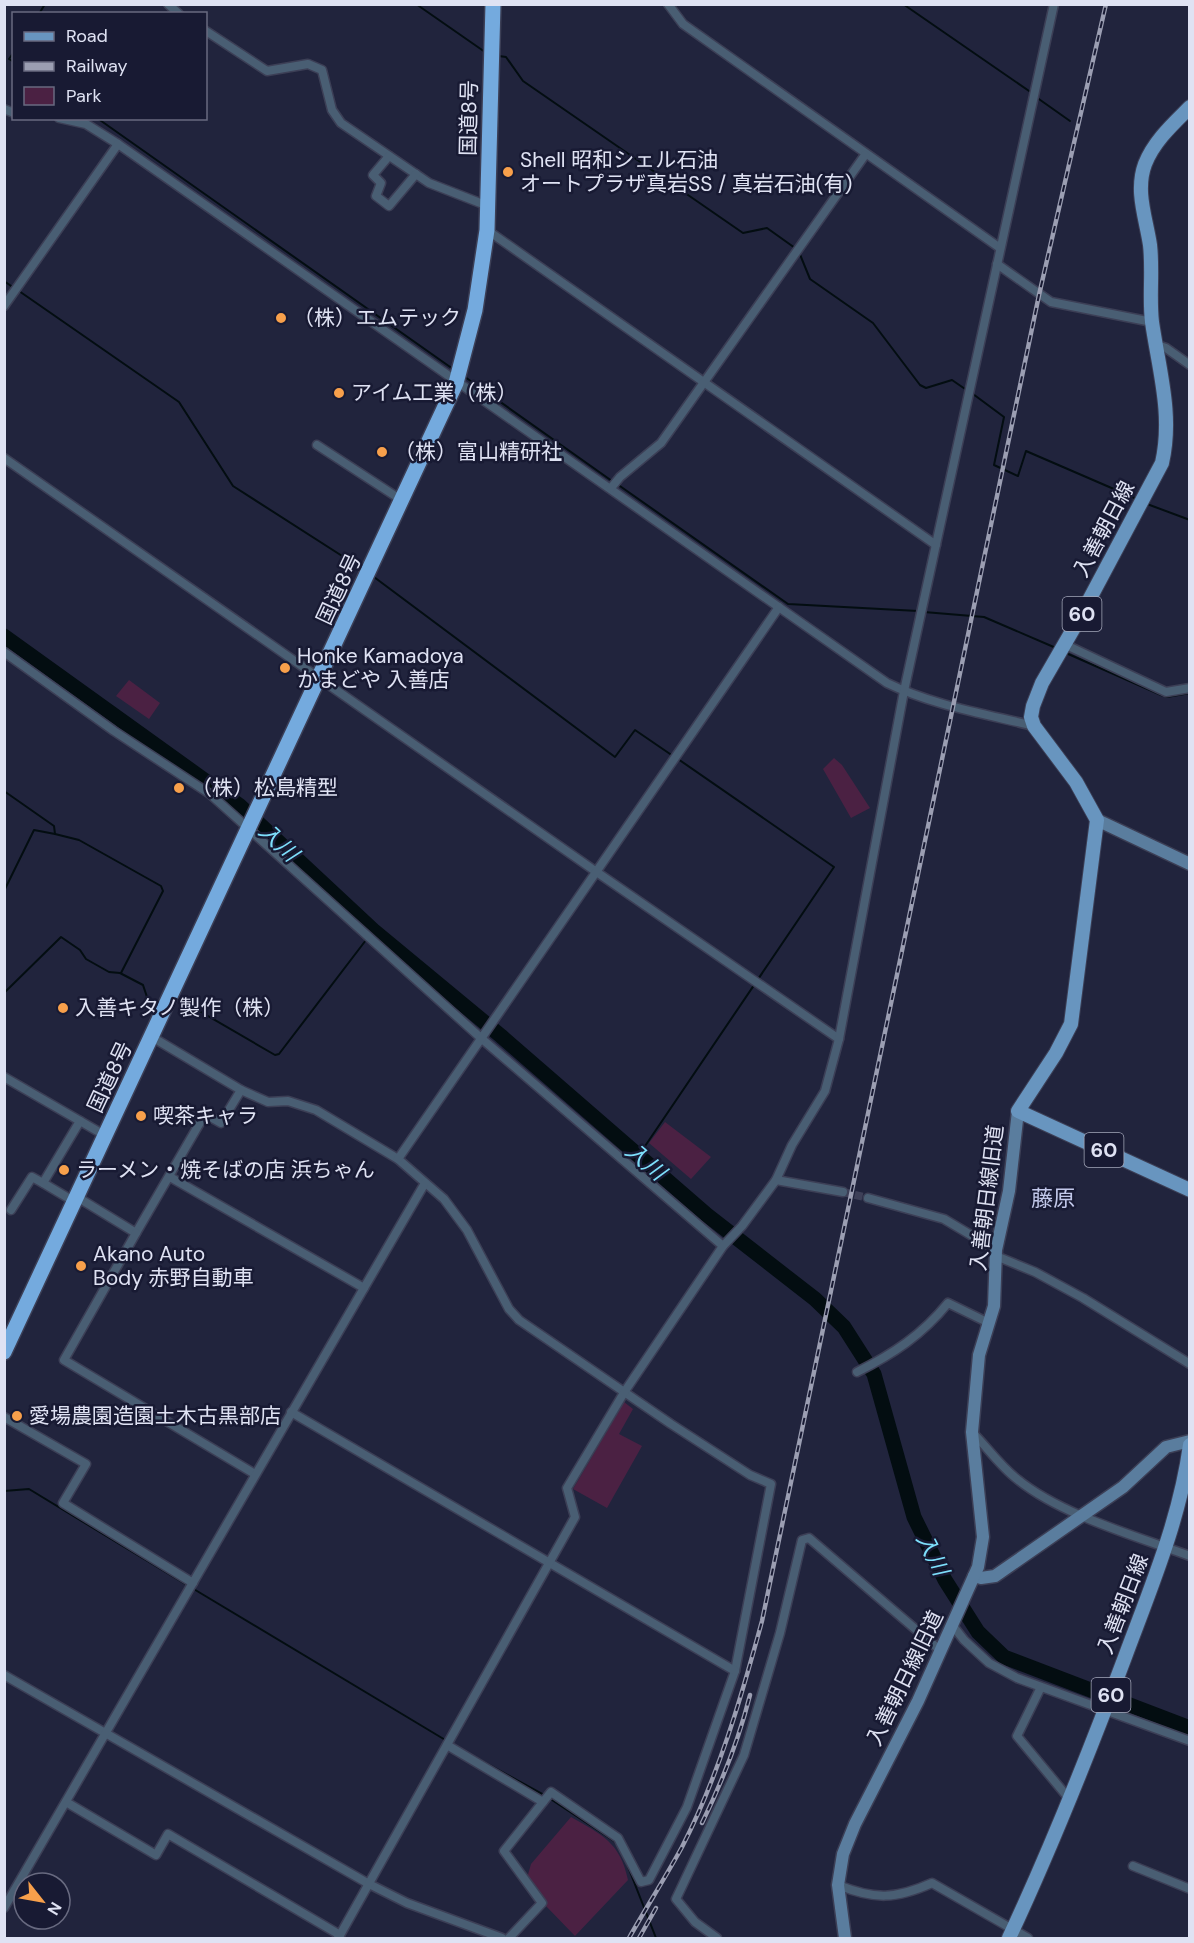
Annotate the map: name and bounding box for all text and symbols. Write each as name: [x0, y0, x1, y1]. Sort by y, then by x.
legend: [12, 12, 207, 120]
text: Road: [66, 24, 108, 48]
text: Railway: [66, 54, 128, 78]
street label: 国道8号: [454, 80, 484, 156]
text: Park: [66, 84, 102, 108]
place label: Shell 昭和シェル石油 オートプラザ真岩SS / 真岩石油(有): [520, 146, 852, 198]
marker: Shell 昭和シェル石油 オートプラザ真岩SS / 真岩石油(有): [501, 165, 515, 179]
place label: （株）エムテック: [293, 304, 461, 332]
marker: （株）エムテック: [274, 311, 288, 325]
place label: アイム工業（株）: [351, 379, 518, 407]
marker: アイム工業（株）: [332, 386, 346, 400]
place label: （株）富山精研社: [394, 438, 562, 466]
marker: （株）富山精研社: [375, 445, 389, 459]
street label: 入善朝日線: [1067, 476, 1141, 582]
street label: 国道8号: [310, 549, 368, 629]
road number: 60: [1062, 597, 1102, 631]
place label: Honke Kamadoya かまどや 入善店: [297, 642, 464, 694]
marker: Honke Kamadoya かまどや 入善店: [278, 661, 292, 675]
place label: （株）松島精型: [191, 774, 338, 802]
marker: （株）松島精型: [172, 781, 186, 795]
water label: 入川: [253, 817, 306, 869]
place label: 入善キタノ製作（株）: [75, 994, 284, 1022]
marker: 入善キタノ製作（株）: [56, 1001, 70, 1015]
street label: 国道8号: [81, 1037, 139, 1117]
place label: 喫茶キャラ: [153, 1102, 258, 1130]
marker: 喫茶キャラ: [134, 1109, 148, 1123]
street label: 入善朝日線旧道: [964, 1123, 1010, 1273]
road number: 60: [1084, 1133, 1124, 1167]
water label: 入川: [619, 1136, 673, 1188]
place label: ラーメン・焼そばの店 浜ちゃん: [76, 1156, 375, 1184]
marker: ラーメン・焼そばの店 浜ちゃん: [57, 1163, 71, 1177]
district label: 藤原: [1031, 1184, 1075, 1213]
place label: Akano Auto Body 赤野自動車: [93, 1240, 254, 1292]
marker: Akano Auto Body 赤野自動車: [74, 1259, 88, 1273]
place label: 愛場農園造園土木古黒部店: [29, 1402, 281, 1430]
marker: 愛場農園造園土木古黒部店: [10, 1409, 24, 1423]
water label: 入川: [910, 1528, 956, 1582]
street label: 入善朝日線: [1091, 1550, 1155, 1658]
street label: 入善朝日線旧道: [860, 1606, 950, 1750]
road number: 60: [1092, 1678, 1130, 1712]
north arrow: [12, 1871, 72, 1931]
text: N: [42, 1898, 66, 1919]

